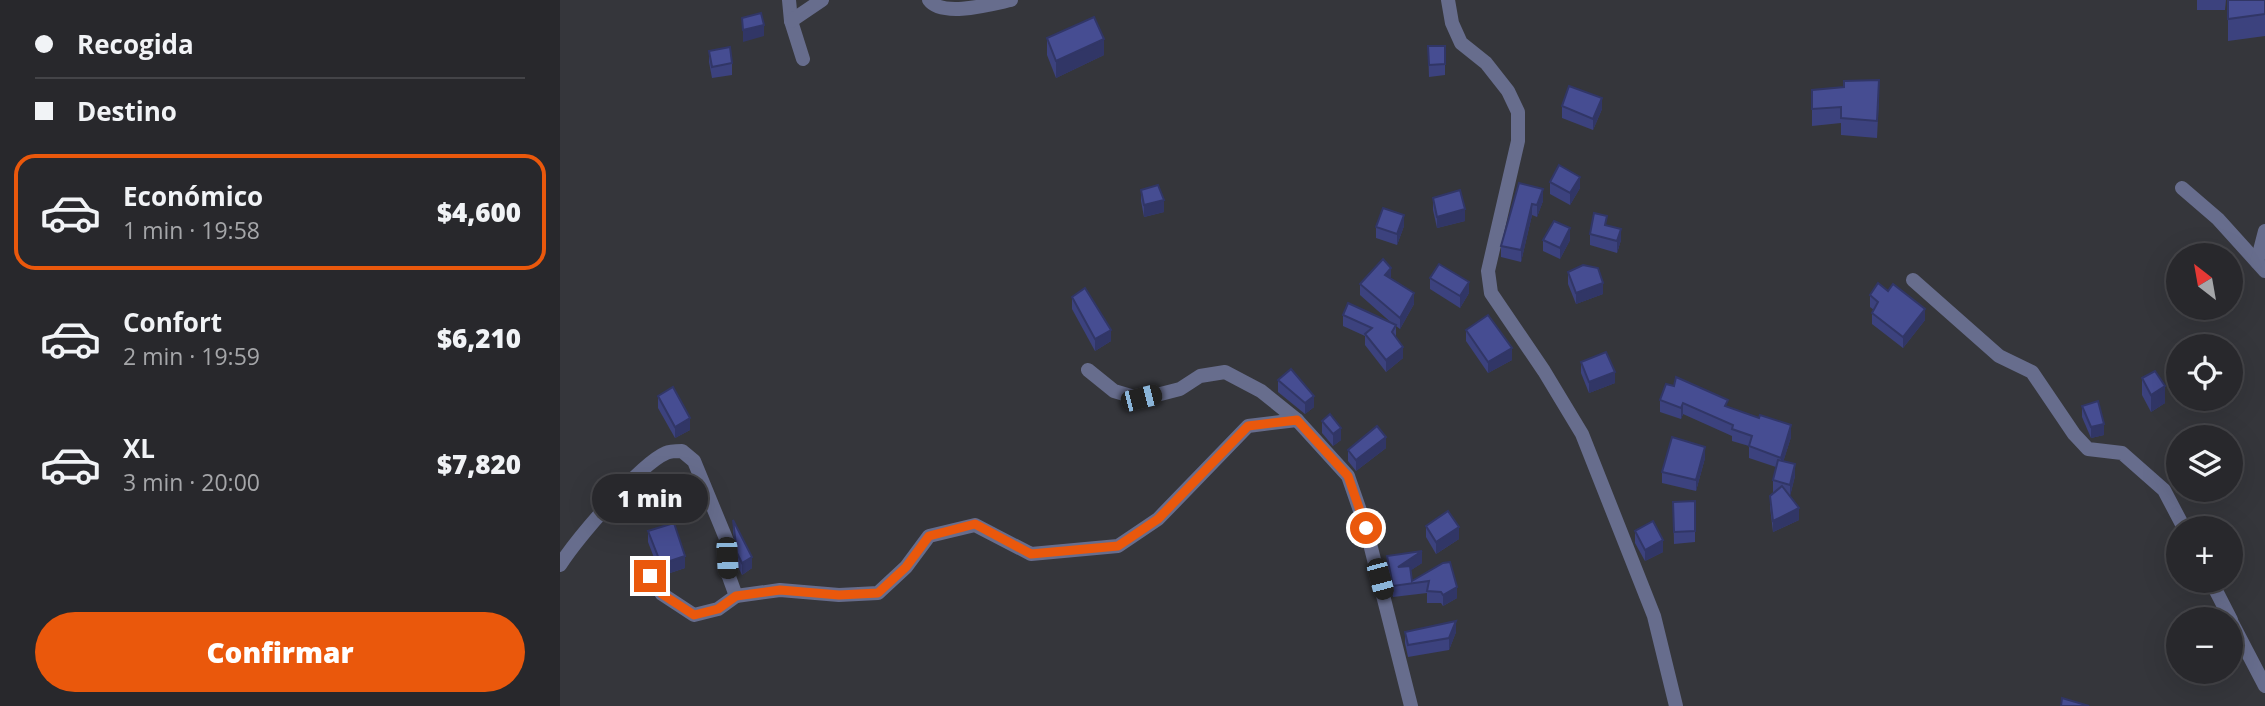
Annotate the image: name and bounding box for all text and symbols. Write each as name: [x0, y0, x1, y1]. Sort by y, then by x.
text: Recogida: [77, 26, 194, 62]
text: Destino: [77, 93, 177, 129]
text: Económico: [123, 178, 263, 214]
icon: car: [39, 181, 102, 244]
text: $4,600: [437, 194, 521, 230]
text: 1 min · 19:58: [123, 214, 260, 246]
north arrow: [2166, 243, 2244, 320]
map controls: [2166, 243, 2243, 684]
text: Confort: [123, 304, 222, 340]
icon: car: [39, 307, 102, 370]
text: $6,210: [437, 320, 521, 356]
button: locate: [2166, 334, 2243, 411]
text: 2 min · 19:59: [123, 340, 260, 372]
car: [1119, 383, 1164, 413]
button: layers: [2166, 425, 2243, 502]
text: XL: [123, 430, 155, 466]
icon: car: [39, 433, 102, 496]
text: $7,820: [437, 446, 521, 482]
text: 3 min · 20:00: [123, 466, 260, 498]
callout: 1 min: [592, 475, 708, 524]
text: 1 min: [617, 482, 683, 514]
route start: [1350, 512, 1382, 544]
button: +: [2166, 516, 2243, 593]
car: [716, 536, 739, 580]
car: [1365, 556, 1396, 602]
route end: [634, 560, 666, 592]
button: −: [2166, 607, 2243, 684]
button: Confirmar: [35, 612, 525, 692]

